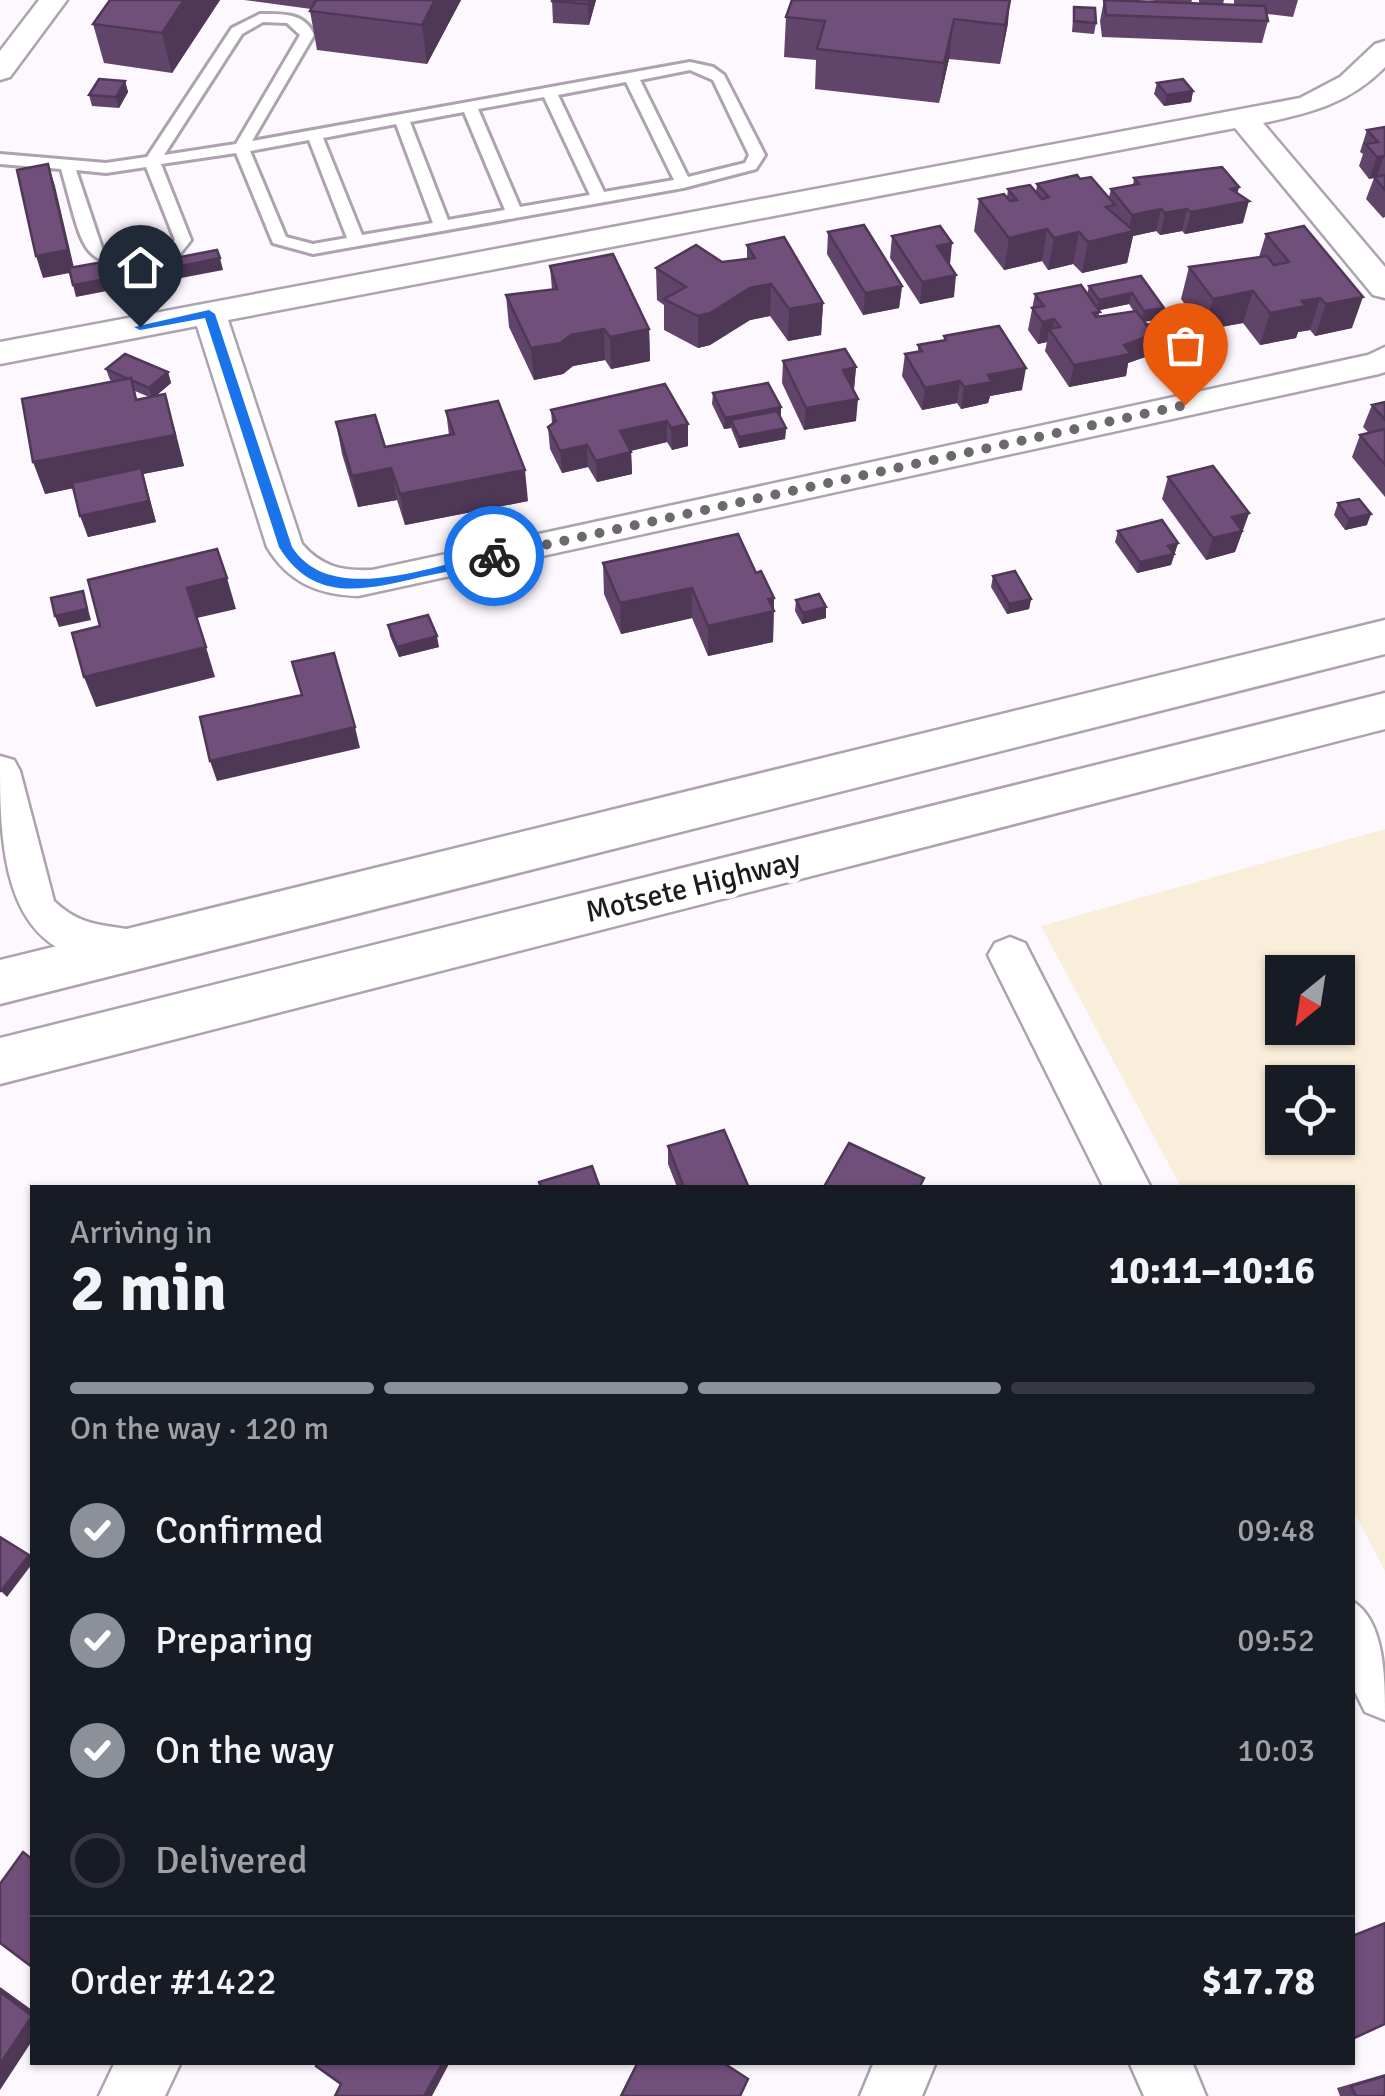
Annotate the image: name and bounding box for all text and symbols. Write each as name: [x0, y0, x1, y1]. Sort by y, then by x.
pin: [98, 225, 183, 328]
icon: home: [113, 240, 168, 295]
pin: [1143, 303, 1228, 406]
icon: bag: [1158, 318, 1213, 373]
courier: [444, 506, 544, 606]
icon: bike: [467, 529, 522, 584]
street label: Motsete Highway: [582, 842, 805, 931]
north arrow: [1265, 955, 1355, 1045]
map controls: [1265, 955, 1355, 1155]
button: locate: [1265, 1065, 1355, 1155]
text: Arriving in: [70, 1213, 212, 1252]
text: 10:11–10:16: [1109, 1247, 1315, 1294]
text: 2 min: [70, 1249, 227, 1329]
text: On the way · 120 m: [70, 1409, 329, 1448]
icon: check: [70, 1503, 125, 1558]
text: Confirmed: [155, 1507, 324, 1554]
text: 09:48: [1237, 1511, 1315, 1550]
icon: check: [70, 1613, 125, 1668]
text: Preparing: [155, 1617, 313, 1664]
text: 09:52: [1237, 1621, 1315, 1660]
icon: check: [70, 1723, 125, 1778]
text: On the way: [155, 1727, 334, 1774]
text: 10:03: [1237, 1731, 1315, 1770]
text: Delivered: [155, 1837, 308, 1884]
text: Order #1422: [70, 1958, 277, 2005]
text: $17.78: [1202, 1958, 1315, 2005]

